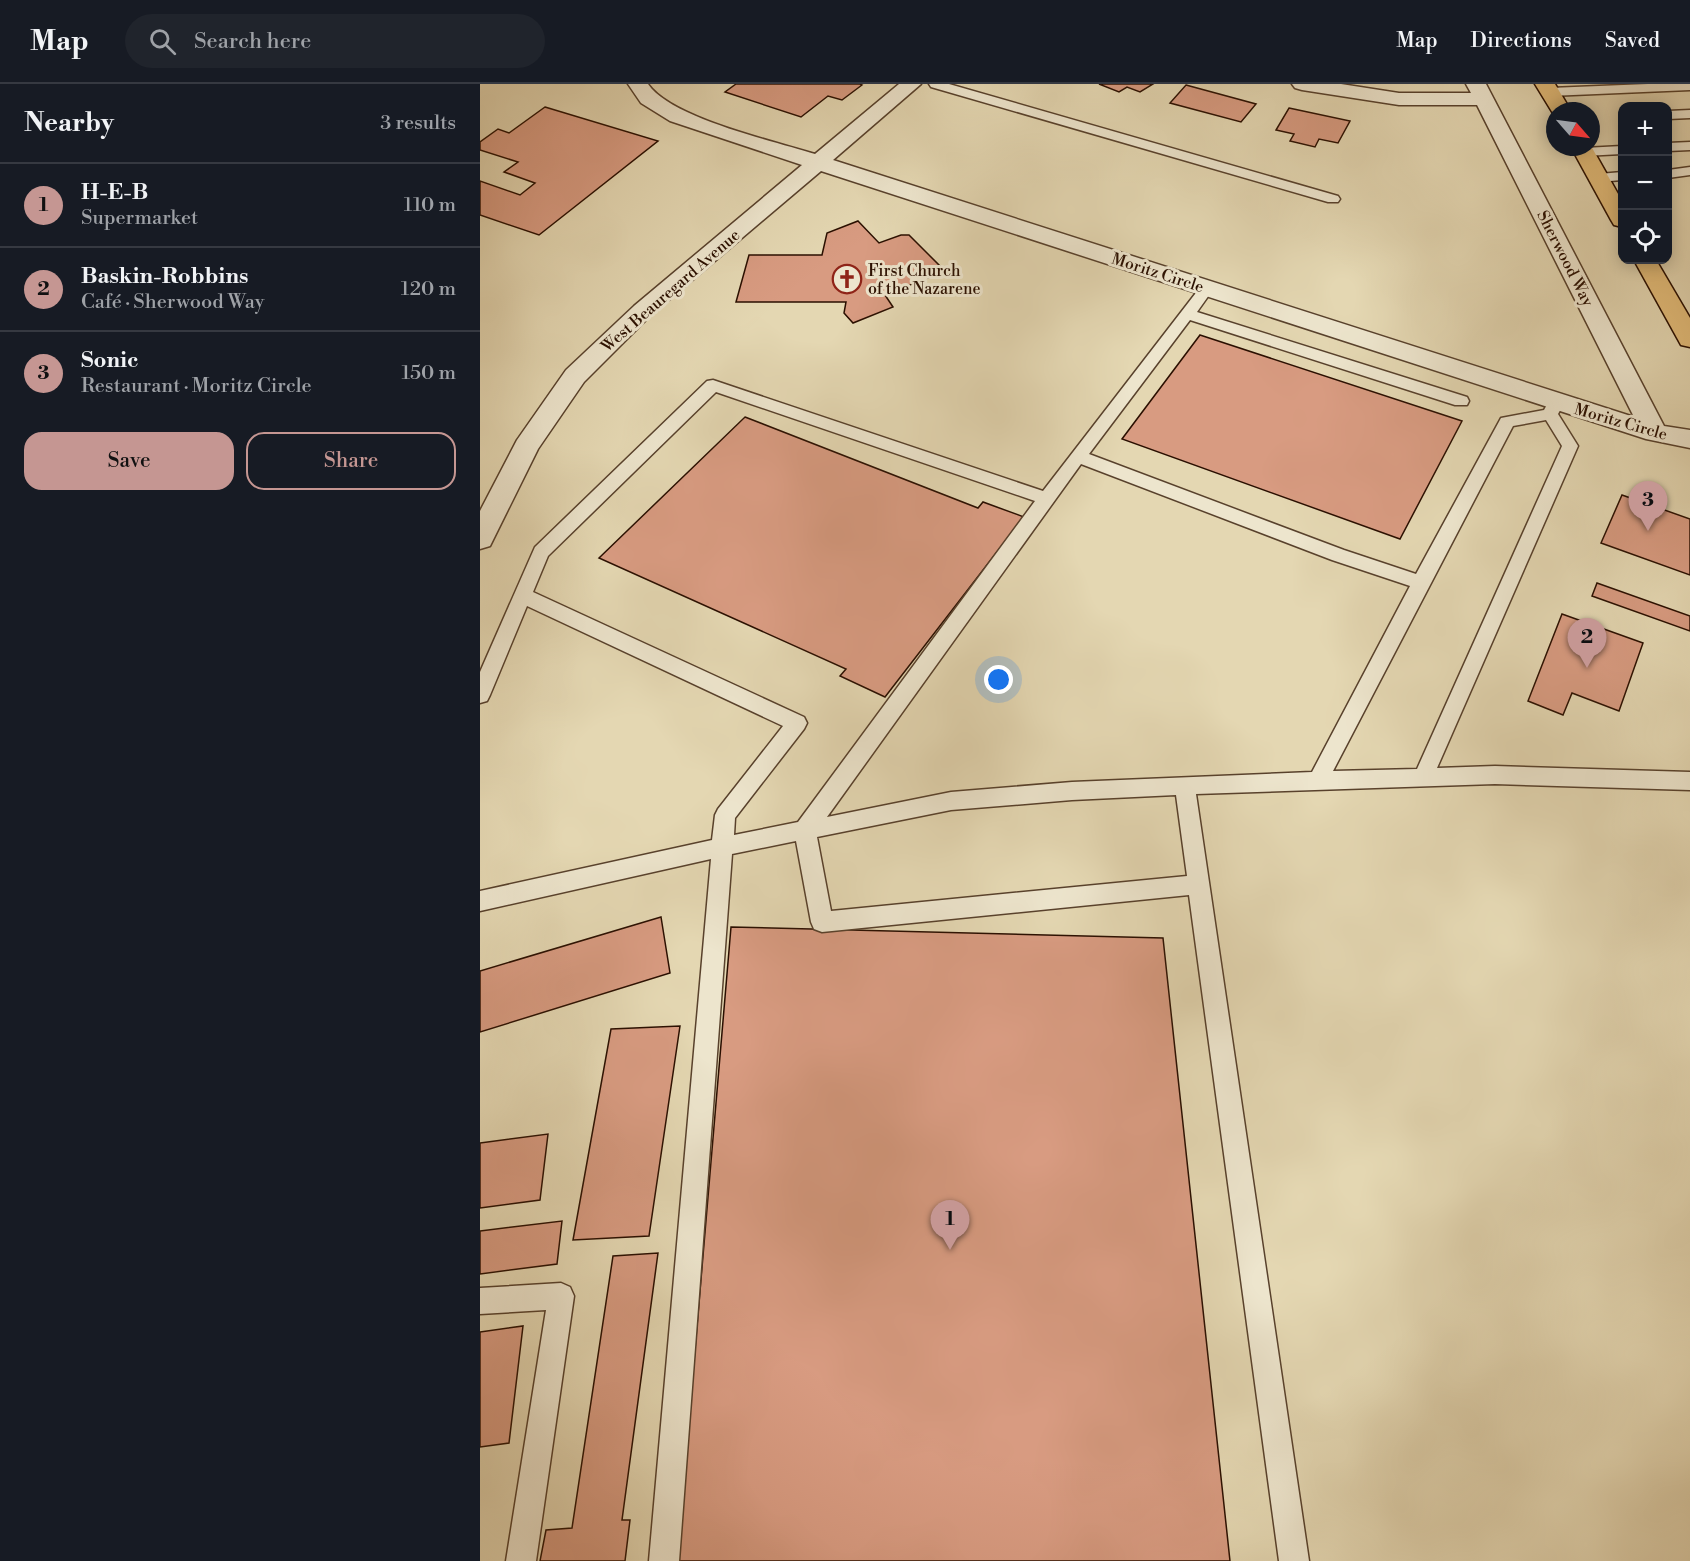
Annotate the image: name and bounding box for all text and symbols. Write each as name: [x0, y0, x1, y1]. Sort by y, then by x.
search box: [125, 14, 545, 68]
text: Map: [30, 24, 89, 59]
icon: search: [146, 25, 179, 58]
text: Search here: [194, 28, 311, 55]
text: Map: [1396, 28, 1438, 54]
text: Directions: [1471, 28, 1572, 54]
text: Saved: [1605, 28, 1660, 54]
north arrow: [1546, 102, 1600, 156]
map controls: [1618, 102, 1672, 264]
button: +: [1618, 102, 1672, 156]
text: Nearby: [24, 107, 114, 139]
text: 3 results: [380, 111, 456, 136]
button: −: [1618, 156, 1672, 210]
text: H-E-B: [81, 179, 148, 206]
text: 1: [39, 193, 48, 218]
text: 110 m: [404, 193, 456, 218]
text: Supermarket: [81, 206, 198, 231]
street label: Sherwood Way: [1532, 207, 1598, 310]
button: locate: [1618, 210, 1672, 264]
street label: West Beauregard Avenue: [596, 225, 744, 357]
street label: Moritz Circle: [1109, 249, 1206, 297]
place label: First Church of the Nazarene: [868, 261, 981, 299]
text: Baskin-Robbins: [81, 263, 248, 290]
church icon: First Church of the Nazarene: [831, 263, 863, 295]
text: 2: [37, 277, 50, 302]
text: 120 m: [401, 277, 456, 302]
text: Café · Sherwood Way: [81, 290, 264, 315]
text: Sonic: [81, 347, 138, 374]
text: 3: [37, 361, 50, 386]
text: 150 m: [401, 361, 456, 386]
text: Restaurant · Moritz Circle: [81, 374, 312, 399]
street label: Moritz Circle: [1572, 399, 1670, 445]
button: Save: [24, 432, 234, 490]
button: Share: [246, 432, 456, 490]
pin: 3: [1628, 482, 1668, 531]
pin: 2: [1568, 618, 1606, 668]
your location: [984, 665, 1013, 694]
pin: 1: [930, 1200, 970, 1250]

